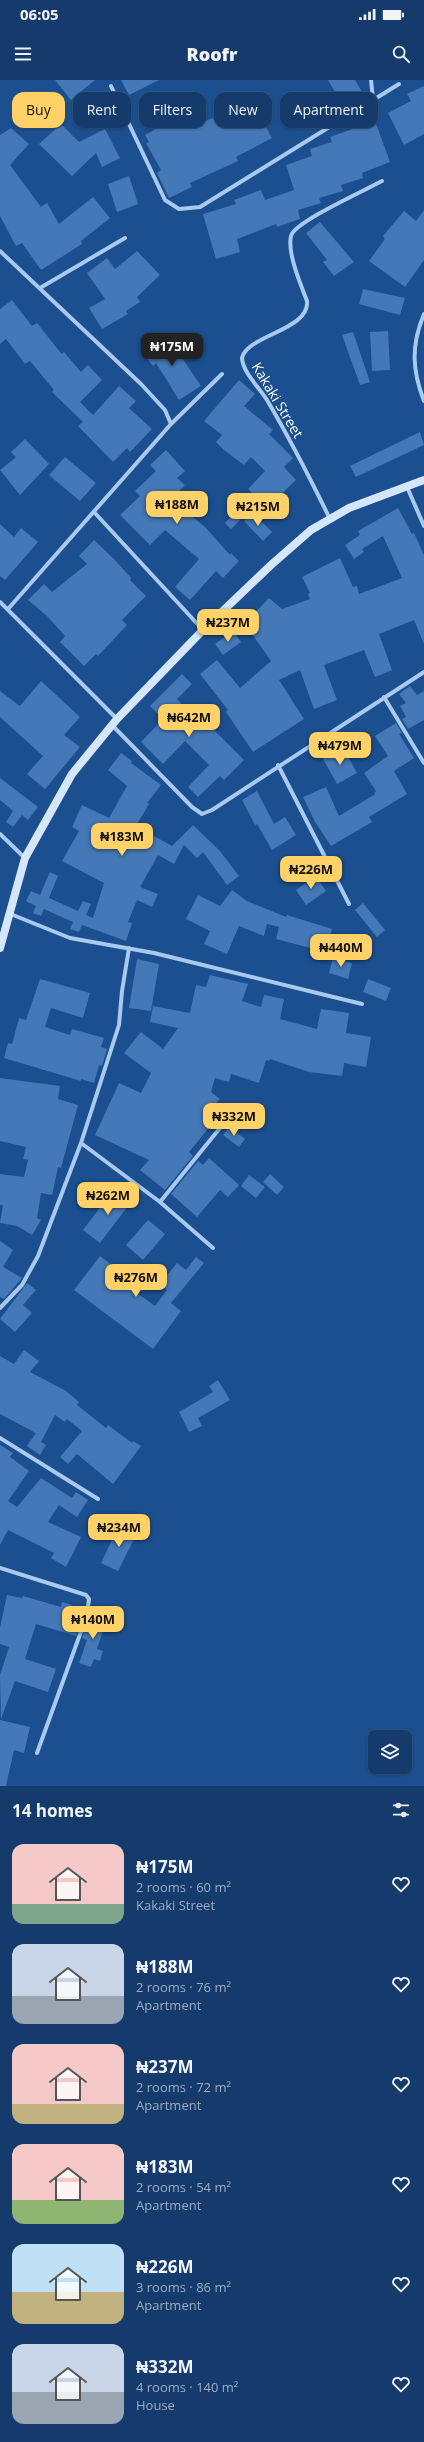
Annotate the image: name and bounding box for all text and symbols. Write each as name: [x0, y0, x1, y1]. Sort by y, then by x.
text: 06:05: [20, 4, 59, 24]
text: Roofr: [186, 42, 238, 66]
icon: menu: [12, 43, 34, 65]
icon: search: [390, 43, 412, 65]
chip: Buy: [12, 92, 65, 128]
chip: Rent: [73, 92, 131, 128]
chip: Filters: [139, 92, 206, 128]
chip: New: [214, 92, 272, 128]
chip: Apartment: [280, 92, 378, 128]
pin: ₦175M: [144, 333, 200, 367]
text: ₦175M: [150, 337, 194, 355]
street label: Kakaki Street: [248, 359, 308, 441]
pin: ₦188M: [149, 491, 205, 525]
pin: ₦215M: [230, 493, 286, 527]
text: ₦188M: [155, 495, 199, 513]
text: ₦215M: [236, 497, 280, 515]
pin: ₦237M: [200, 609, 256, 643]
text: ₦237M: [206, 613, 250, 631]
pin: ₦642M: [161, 704, 217, 738]
text: ₦642M: [167, 708, 211, 726]
pin: ₦479M: [312, 732, 368, 766]
text: ₦479M: [318, 736, 362, 754]
pin: ₦183M: [94, 823, 150, 857]
text: ₦183M: [100, 827, 144, 845]
pin: ₦226M: [283, 856, 339, 890]
text: ₦226M: [289, 860, 333, 878]
pin: ₦440M: [313, 934, 369, 968]
text: ₦440M: [319, 938, 363, 956]
pin: ₦332M: [206, 1103, 262, 1137]
text: ₦332M: [212, 1107, 256, 1125]
pin: ₦262M: [80, 1182, 136, 1216]
text: ₦262M: [86, 1186, 130, 1204]
pin: ₦276M: [108, 1264, 164, 1298]
text: ₦276M: [114, 1268, 158, 1286]
pin: ₦234M: [91, 1514, 147, 1548]
text: ₦234M: [97, 1518, 141, 1536]
pin: ₦140M: [65, 1606, 121, 1640]
text: ₦140M: [71, 1610, 115, 1628]
map controls: [368, 1730, 412, 1774]
button: layers: [368, 1730, 412, 1774]
text: 14 homes: [12, 1799, 93, 1822]
icon: filters: [390, 1799, 412, 1821]
text: ₦175M: [136, 1855, 193, 1878]
icon: home: [44, 1860, 92, 1908]
icon: heart: [390, 1873, 412, 1895]
text: 2 rooms · 60 m²: [136, 1878, 231, 1896]
text: Kakaki Street: [136, 1896, 215, 1914]
text: ₦188M: [136, 1955, 193, 1978]
icon: home: [44, 1960, 92, 2008]
icon: heart: [390, 1973, 412, 1995]
text: 2 rooms · 76 m²: [136, 1978, 231, 1996]
text: Apartment: [136, 1996, 201, 2014]
text: ₦237M: [136, 2055, 193, 2078]
icon: home: [44, 2060, 92, 2108]
icon: heart: [390, 2073, 412, 2095]
text: 2 rooms · 72 m²: [136, 2078, 231, 2096]
text: Apartment: [136, 2096, 201, 2114]
text: ₦183M: [136, 2155, 193, 2178]
icon: home: [44, 2160, 92, 2208]
icon: heart: [390, 2173, 412, 2195]
text: 2 rooms · 54 m²: [136, 2178, 231, 2196]
text: Apartment: [136, 2196, 201, 2214]
text: ₦226M: [136, 2255, 193, 2278]
icon: home: [44, 2260, 92, 2308]
icon: heart: [390, 2273, 412, 2295]
text: 3 rooms · 86 m²: [136, 2278, 231, 2296]
text: Apartment: [136, 2296, 201, 2314]
text: ₦332M: [136, 2355, 193, 2378]
icon: home: [44, 2360, 92, 2408]
icon: heart: [390, 2373, 412, 2395]
text: 4 rooms · 140 m²: [136, 2378, 238, 2396]
text: House: [136, 2396, 175, 2414]

